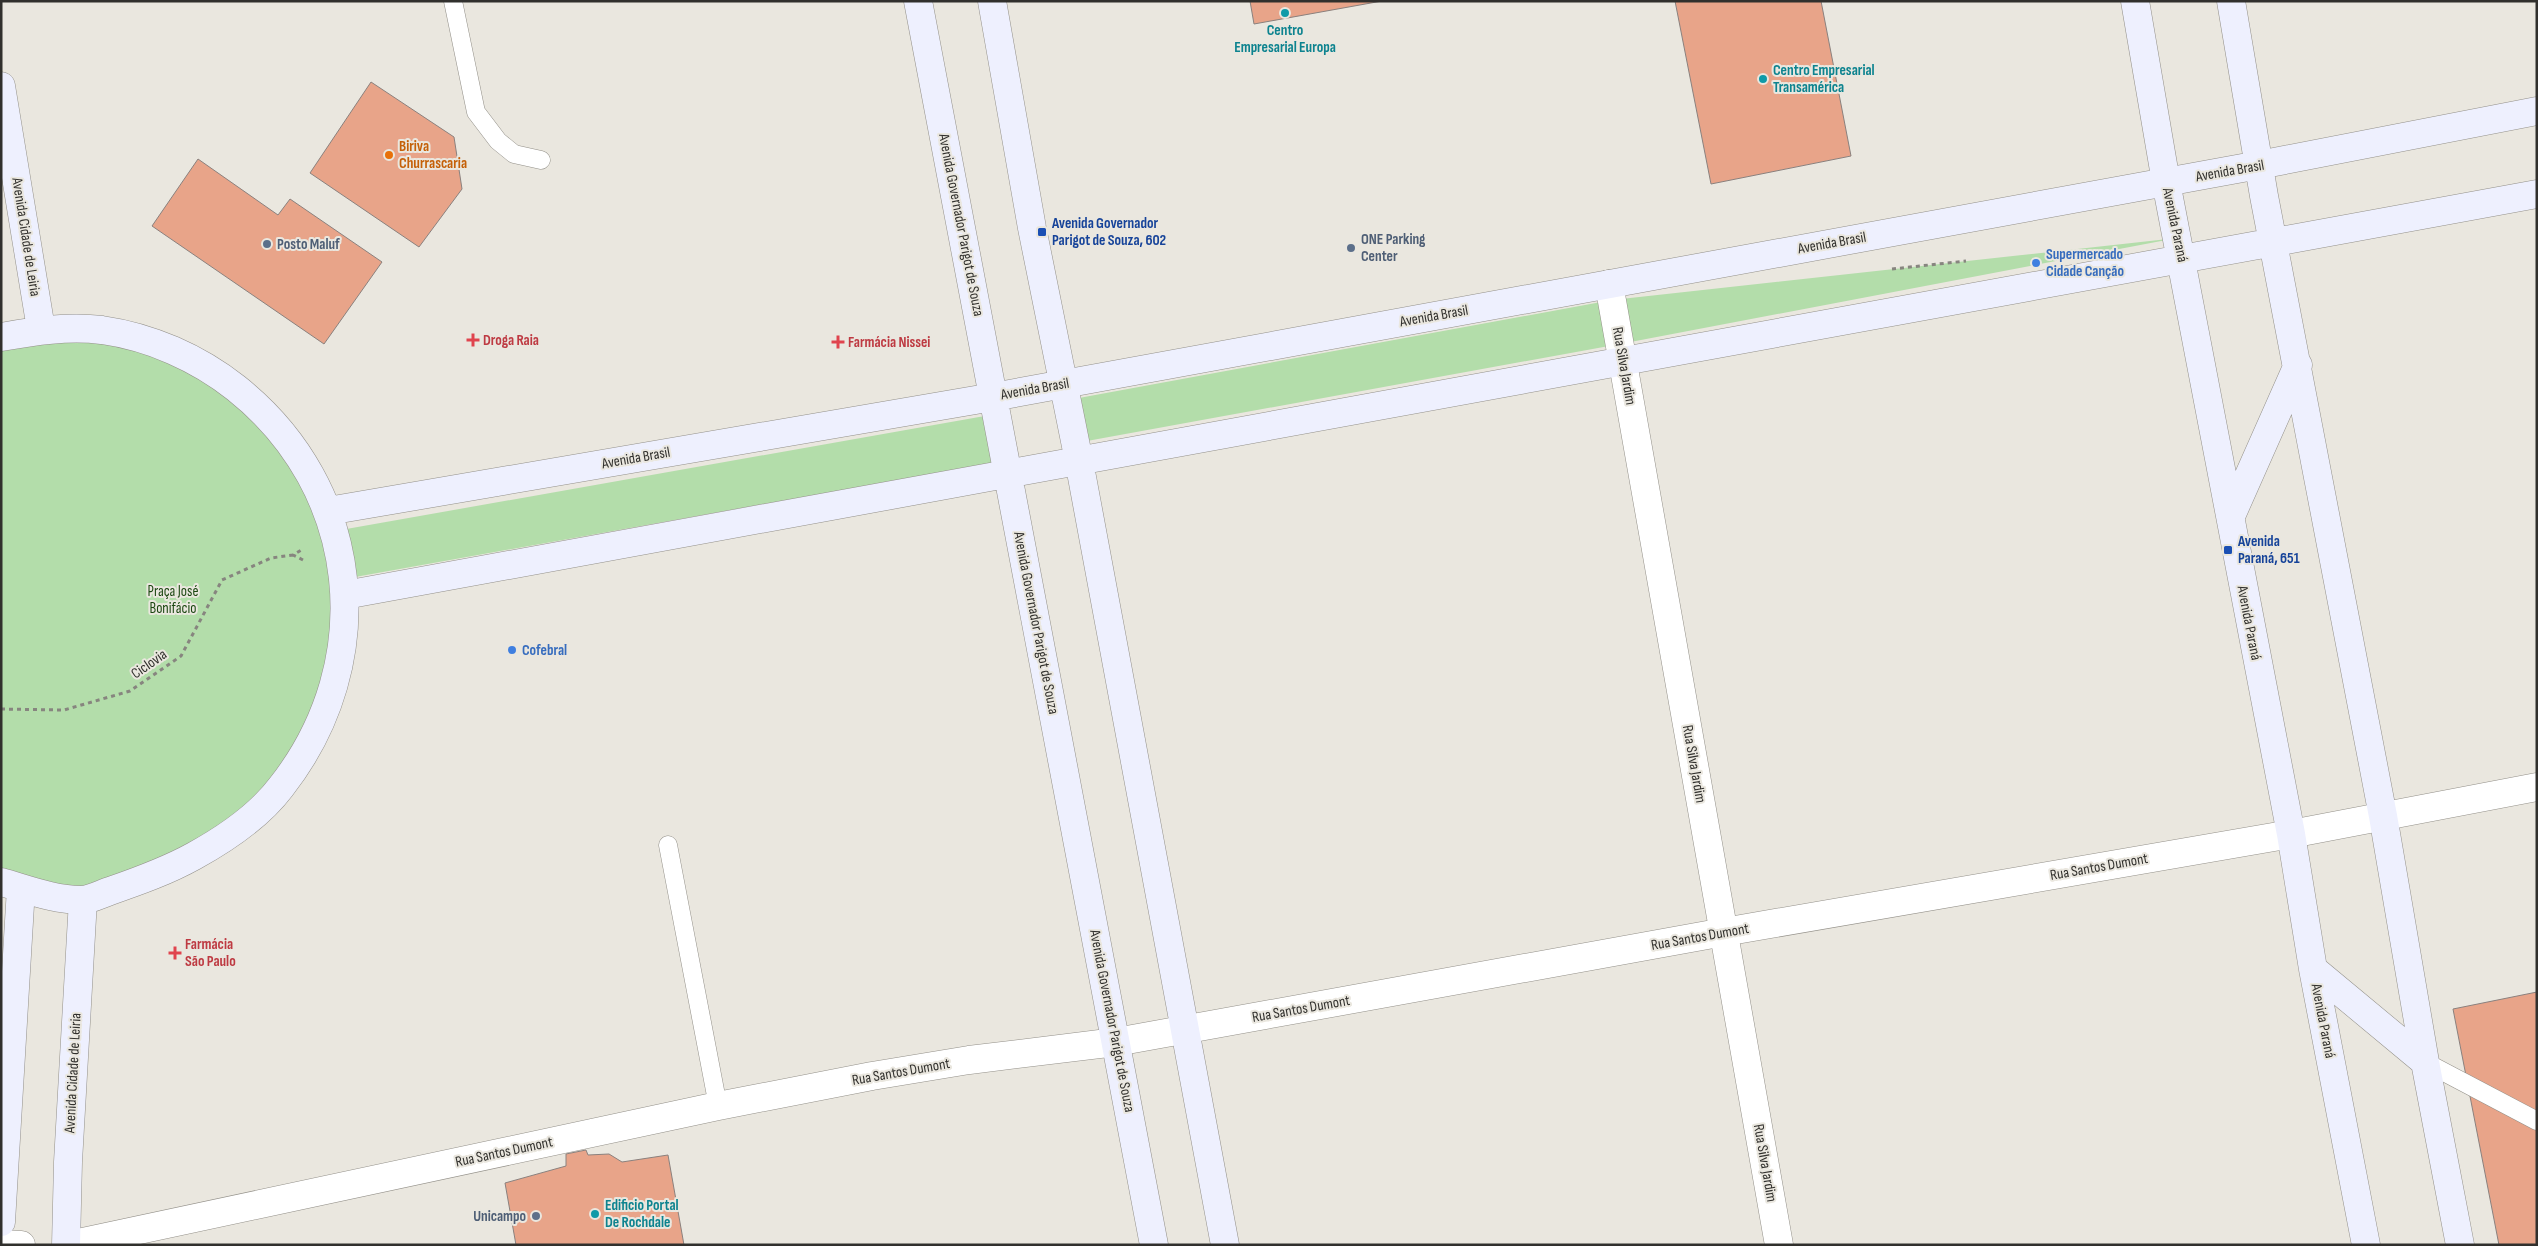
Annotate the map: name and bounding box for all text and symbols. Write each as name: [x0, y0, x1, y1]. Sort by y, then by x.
marker: Centro Empresarial Europa: [1279, 7, 1291, 19]
place label: Centro Empresarial Europa: [1234, 21, 1336, 57]
place label: Centro Empresarial Transamérica: [1773, 61, 1875, 97]
marker: Centro Empresarial Transamérica: [1757, 73, 1769, 85]
street label: Avenida Governador Parigot de Souza: [934, 131, 988, 318]
place label: Biriva Churrascaria: [399, 137, 467, 173]
marker: Biriva Churrascaria: [383, 149, 395, 161]
street label: Avenida Brasil: [2193, 156, 2266, 187]
street label: Avenida Cidade de Leiria: [7, 175, 45, 298]
street label: Avenida Paraná: [2158, 185, 2192, 264]
place label: Avenida Governador Parigot de Souza, 602: [1051, 214, 1166, 250]
marker: Avenida Governador Parigot de Souza, 602: [1036, 226, 1048, 238]
street label: Avenida Brasil: [1795, 228, 1868, 259]
place label: ONE Parking Center: [1361, 230, 1426, 266]
place label: Posto Maluf: [277, 235, 340, 254]
marker: Posto Maluf: [261, 238, 273, 250]
marker: ONE Parking Center: [1345, 242, 1357, 254]
place label: Supermercado Cidade Canção: [2046, 245, 2124, 281]
marker: Supermercado Cidade Canção: [2030, 257, 2042, 269]
street label: Avenida Brasil: [1397, 301, 1470, 332]
street label: Rua Silva Jardim: [1608, 326, 1640, 406]
place label: Droga Raia: [483, 331, 539, 350]
place label: Farmácia Nissei: [848, 333, 930, 352]
marker: Droga Raia: [467, 334, 479, 346]
marker: Farmácia Nissei: [832, 336, 844, 348]
street label: Avenida Brasil: [998, 374, 1071, 405]
street label: Avenida Brasil: [599, 443, 672, 474]
street label: Avenida Governador Parigot de Souza: [1009, 529, 1063, 716]
place label: Avenida Paraná, 651: [2237, 532, 2300, 568]
marker: Avenida Paraná, 651: [2222, 544, 2234, 556]
park label: Praça José Bonifácio: [148, 582, 198, 618]
street label: Avenida Paraná: [2232, 583, 2266, 662]
place label: Cofebral: [522, 641, 567, 660]
marker: Cofebral: [506, 644, 518, 656]
street label: Ciclovia: [127, 645, 171, 683]
street label: Rua Silva Jardim: [1678, 724, 1710, 804]
street label: Rua Santos Dumont: [2049, 849, 2150, 885]
street label: Rua Santos Dumont: [1650, 919, 1751, 955]
street label: Avenida Governador Parigot de Souza: [1085, 927, 1139, 1114]
place label: Farmácia São Paulo: [185, 935, 236, 971]
marker: Farmácia São Paulo: [169, 947, 181, 959]
street label: Avenida Paraná: [2306, 981, 2340, 1060]
street label: Rua Santos Dumont: [1251, 991, 1352, 1027]
street label: Avenida Cidade de Leiria: [60, 1012, 86, 1134]
street label: Rua Santos Dumont: [851, 1054, 952, 1090]
street label: Rua Silva Jardim: [1749, 1123, 1781, 1203]
street label: Rua Santos Dumont: [454, 1132, 555, 1172]
place label: Edificio Portal De Rochdale: [605, 1196, 679, 1232]
place label: Unicampo: [473, 1207, 526, 1226]
marker: Edificio Portal De Rochdale: [589, 1208, 601, 1220]
marker: Unicampo: [530, 1210, 542, 1222]

